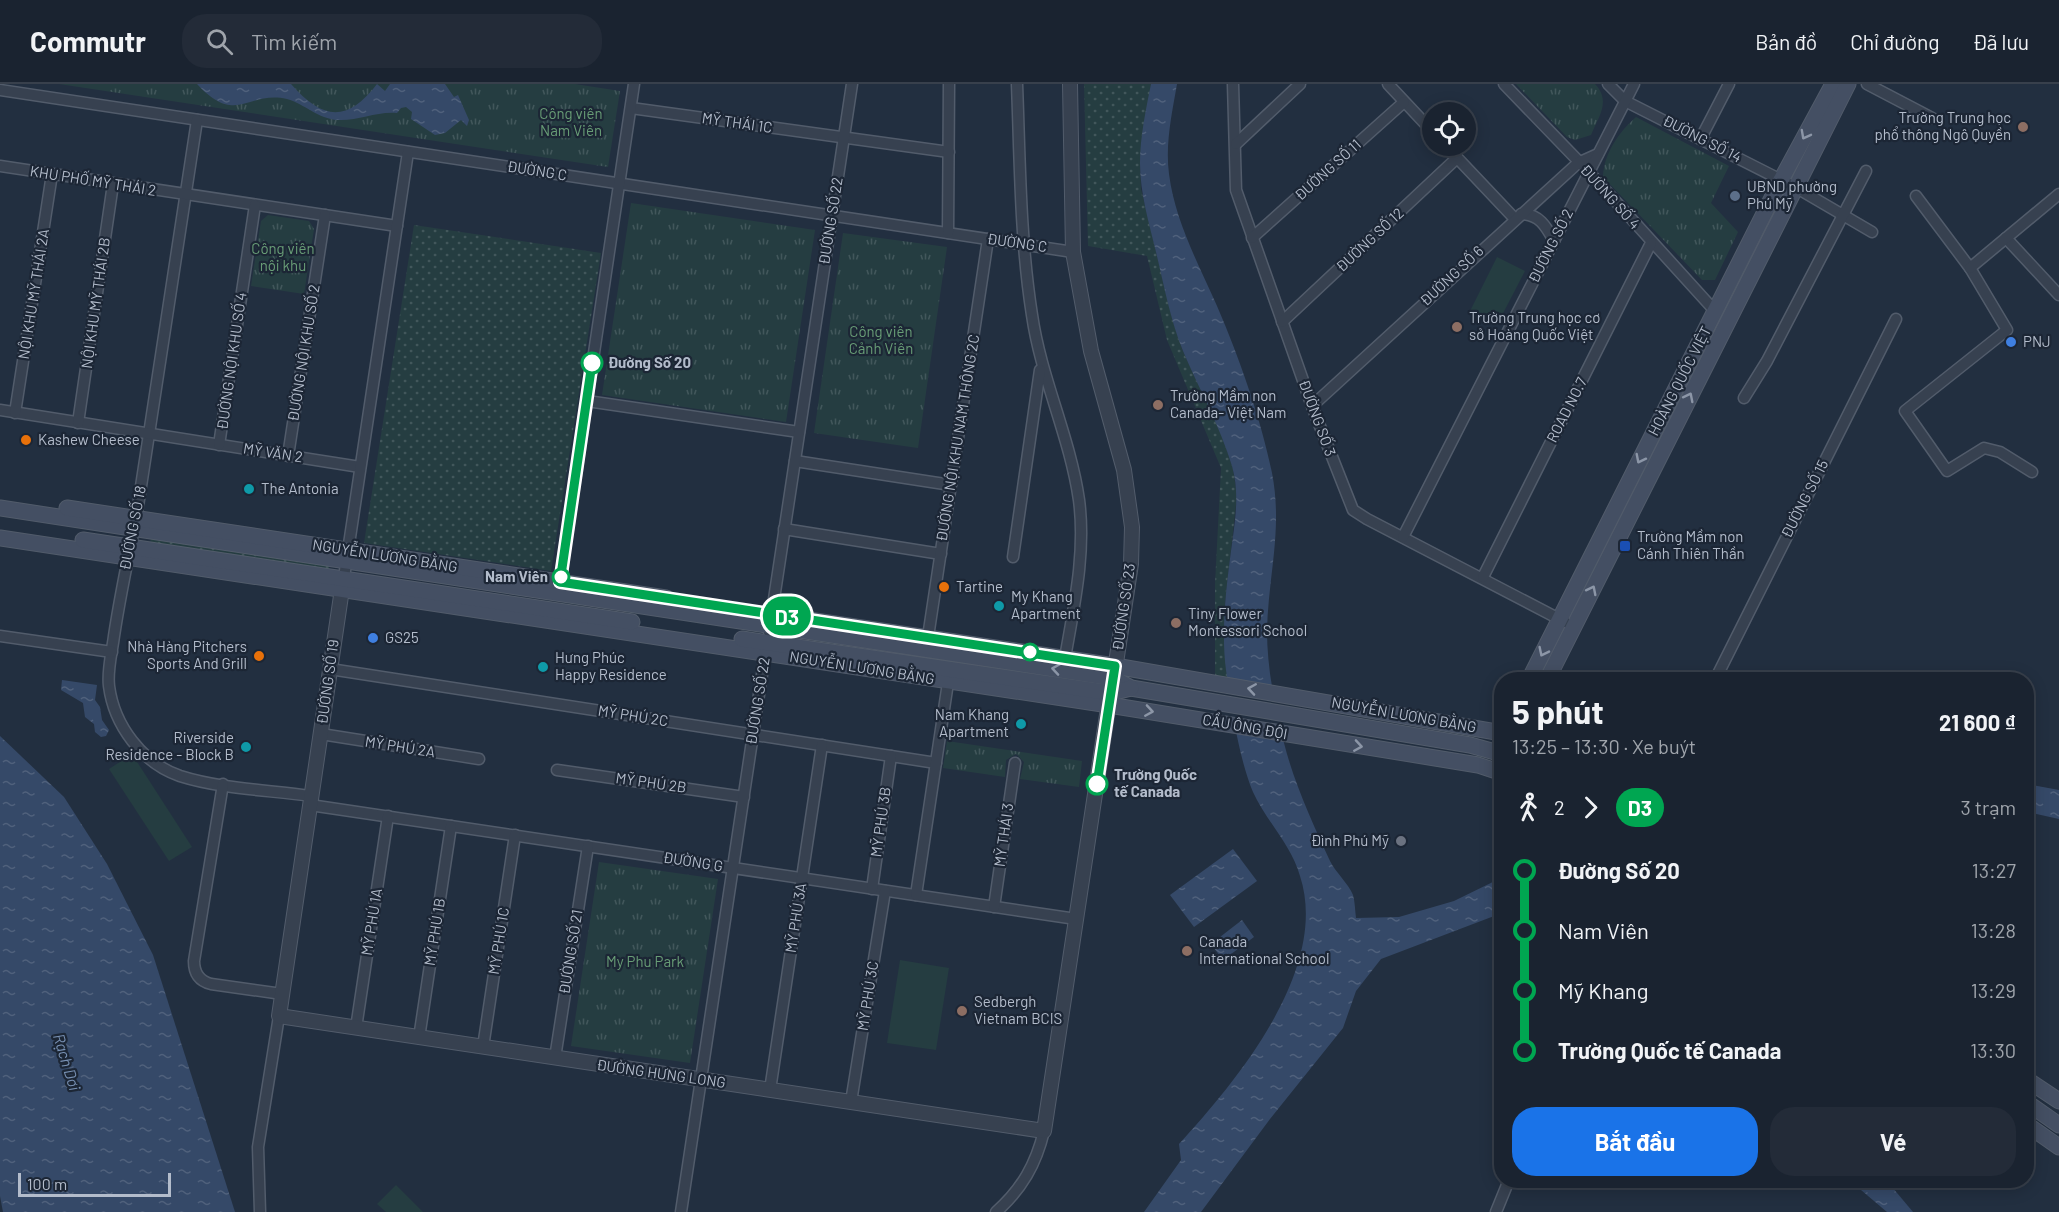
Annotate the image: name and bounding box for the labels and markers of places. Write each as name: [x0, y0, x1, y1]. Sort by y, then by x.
place label: Trường Trung học phổ thông Ngô Quyền: [1874, 108, 2011, 143]
marker: Trường Trung học phổ thông Ngô Quyền: [2016, 120, 2030, 134]
place label: UBND phường Phú Mỹ: [1747, 177, 1837, 212]
marker: UBND phường Phú Mỹ: [1728, 189, 1742, 203]
place label: Trường Trung học cơ sở Hoàng Quốc Việt: [1469, 308, 1600, 343]
marker: Trường Trung học cơ sở Hoàng Quốc Việt: [1450, 320, 1464, 334]
place label: PNJ: [2023, 332, 2051, 350]
marker: PNJ: [2004, 335, 2018, 349]
marker: Đường Số 20: [581, 352, 603, 374]
place label: Đường Số 20: [608, 353, 691, 371]
place label: Trường Mầm non Canada- Việt Nam: [1170, 386, 1286, 421]
marker: Trường Mầm non Canada- Việt Nam: [1151, 398, 1165, 412]
place label: Kashew Cheese: [38, 430, 140, 448]
marker: Kashew Cheese: [19, 433, 33, 447]
place label: The Antonia: [261, 479, 339, 497]
marker: The Antonia: [242, 482, 256, 496]
place label: Trường Mầm non Cánh Thiên Thần: [1637, 527, 1745, 562]
marker: Trường Mầm non Cánh Thiên Thần: [1618, 539, 1632, 553]
place label: Nam Viên: [485, 567, 548, 585]
marker: Nam Viên: [552, 568, 570, 586]
place label: Tartine: [956, 577, 1003, 595]
marker: Tartine: [937, 580, 951, 594]
place label: My Khang Apartment: [1011, 587, 1081, 622]
marker: My Khang Apartment: [992, 599, 1006, 613]
place label: Tiny Flower Montessori School: [1188, 604, 1307, 639]
marker: Tiny Flower Montessori School: [1169, 616, 1183, 630]
place label: GS25: [385, 628, 419, 646]
marker: GS25: [366, 631, 380, 645]
place label: Nhà Hàng Pitchers Sports And Grill: [127, 637, 247, 672]
unlabelled marker: [1021, 643, 1039, 661]
place label: Hưng Phúc Happy Residence: [555, 648, 667, 683]
marker: Nhà Hàng Pitchers Sports And Grill: [252, 649, 266, 663]
marker: Hưng Phúc Happy Residence: [536, 660, 550, 674]
place label: Nam Khang Apartment: [935, 705, 1009, 740]
marker: Nam Khang Apartment: [1014, 717, 1028, 731]
place label: Riverside Residence - Block B: [105, 728, 234, 763]
marker: Riverside Residence - Block B: [239, 740, 253, 754]
place label: Trường Quốc tế Canada: [1114, 765, 1197, 800]
marker: Trường Quốc tế Canada: [1086, 773, 1108, 795]
place label: Đình Phú Mỹ: [1311, 831, 1389, 849]
marker: Đình Phú Mỹ: [1394, 834, 1408, 848]
place label: Canada International School: [1199, 932, 1329, 967]
marker: Canada International School: [1180, 944, 1194, 958]
place label: Sedbergh Vietnam BCIS: [974, 992, 1062, 1027]
marker: Sedbergh Vietnam BCIS: [955, 1004, 969, 1018]

